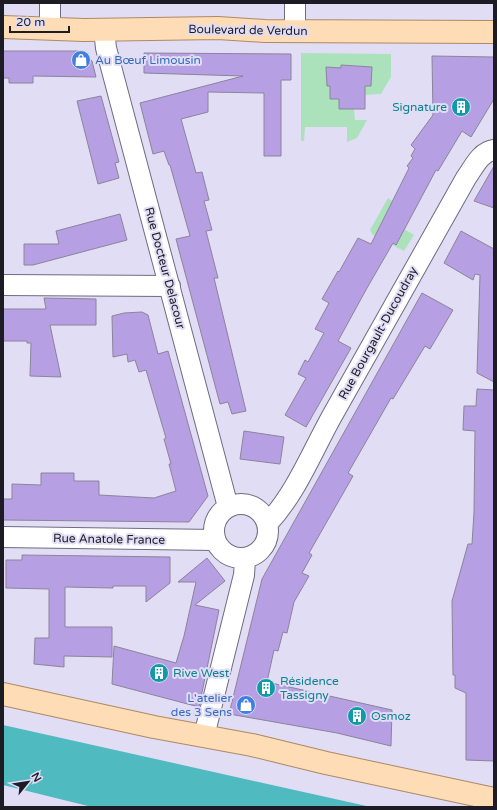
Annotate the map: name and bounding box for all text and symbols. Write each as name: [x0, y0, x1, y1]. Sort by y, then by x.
scale bar: [10, 8, 69, 34]
text: 20 m: [16, 15, 45, 29]
street label: Boulevard de Verdun: [188, 22, 308, 38]
shop icon: Au Bœuf Limousin: [70, 49, 92, 71]
place label: Au Bœuf Limousin: [95, 53, 201, 67]
building icon: Signature: [450, 96, 472, 118]
place label: Signature: [392, 100, 447, 114]
street label: Rue Docteur Delacour: [142, 206, 188, 331]
street label: Rue Bourgault-Ducoudray: [336, 264, 421, 402]
street label: Rue Anatole France: [53, 531, 165, 547]
building icon: Rive West: [148, 662, 170, 684]
place label: Rive West: [173, 666, 230, 680]
place label: Résidence Tassigny: [280, 674, 339, 702]
building icon: Résidence Tassigny: [255, 677, 277, 699]
place label: L'atelier des 3 Sens: [171, 691, 232, 719]
shop icon: L'atelier des 3 Sens: [235, 694, 257, 716]
building icon: Osmoz: [346, 705, 368, 727]
place label: Osmoz: [371, 709, 411, 723]
north arrow: [8, 762, 48, 802]
text: N: [28, 770, 44, 784]

